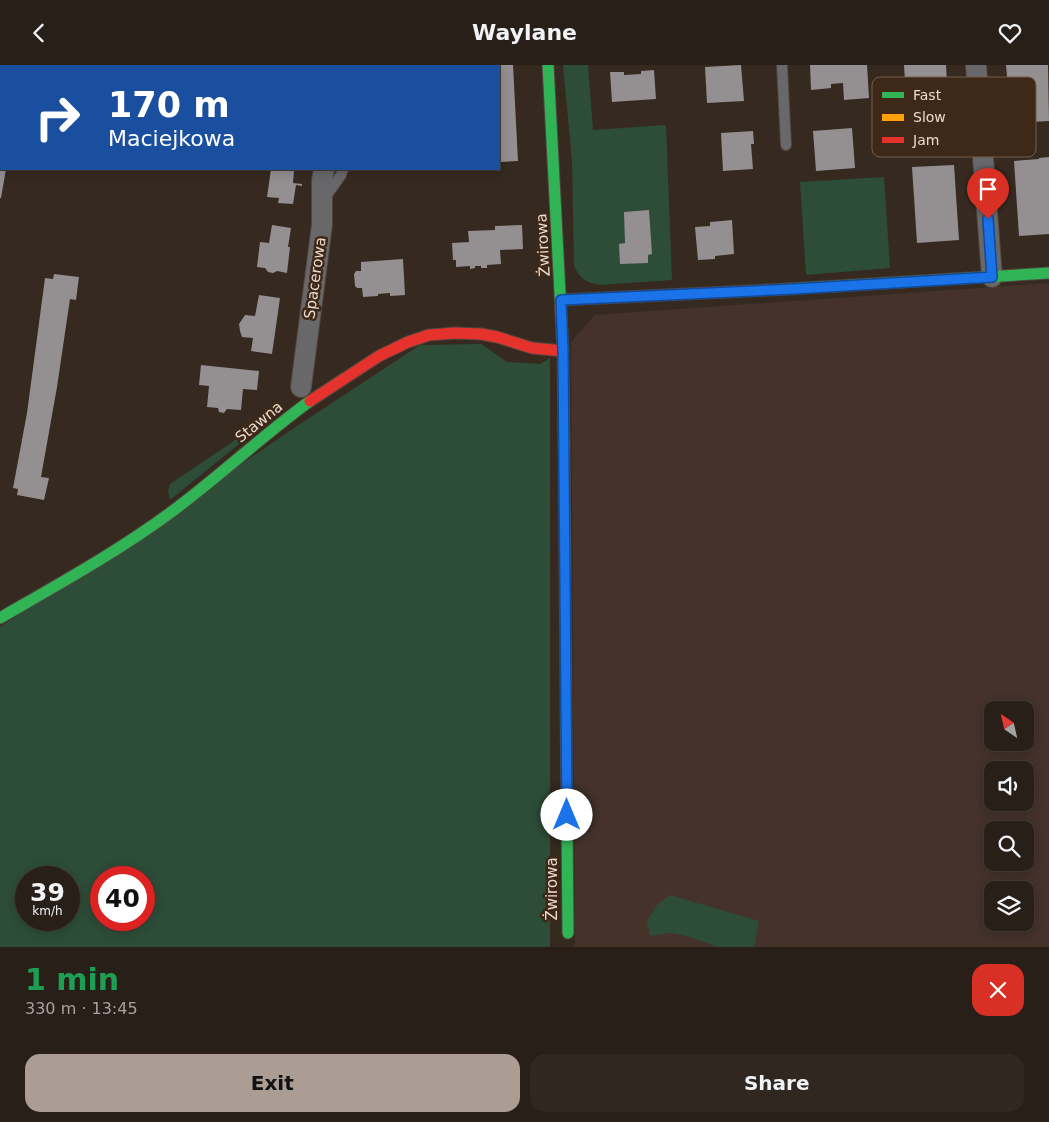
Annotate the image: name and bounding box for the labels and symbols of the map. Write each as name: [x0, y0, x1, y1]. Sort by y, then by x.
legend: [872, 77, 1036, 157]
text: Fast: [913, 87, 942, 103]
text: Slow: [913, 109, 946, 125]
text: Jam: [912, 132, 939, 148]
pin: [967, 168, 1009, 219]
street label: Żwirowa: [531, 213, 554, 277]
street label: Spacerowa: [300, 236, 330, 320]
street label: Stawna: [232, 398, 286, 446]
north arrow: [984, 701, 1034, 751]
position arrow: [540, 788, 592, 840]
street label: Żwirowa: [542, 857, 561, 921]
speed limit sign: 40: [90, 866, 155, 931]

